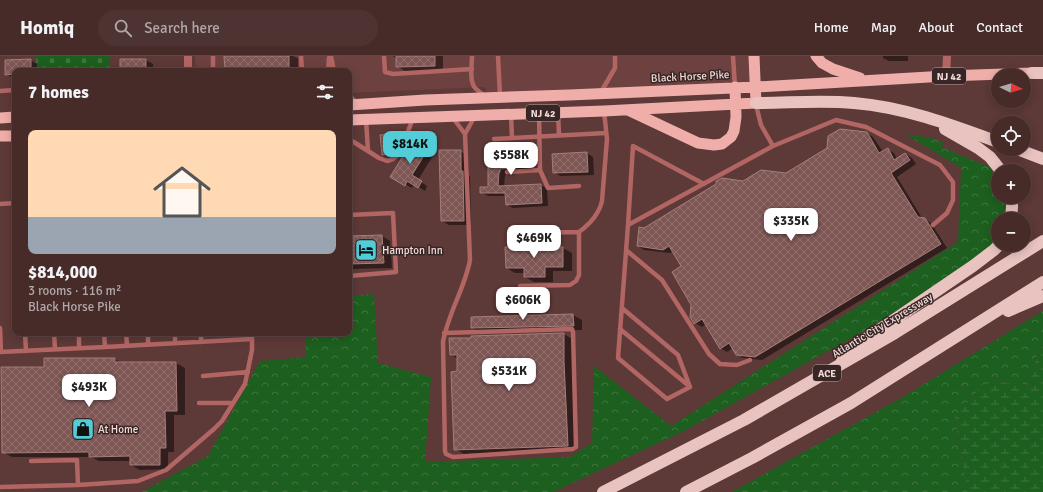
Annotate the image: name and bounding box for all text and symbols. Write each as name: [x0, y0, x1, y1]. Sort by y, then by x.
search box: [98, 10, 378, 46]
text: Homiq: [20, 16, 74, 40]
icon: search: [112, 17, 134, 39]
text: Search here: [144, 19, 220, 37]
text: Home: [814, 19, 849, 36]
text: Map: [871, 19, 896, 36]
text: About: [918, 19, 954, 36]
text: Contact: [976, 19, 1023, 36]
street label: Black Horse Pike: [650, 68, 730, 85]
road number: NJ 42: [932, 68, 966, 84]
north arrow: [991, 68, 1031, 108]
map controls: [991, 68, 1031, 252]
icon: filters: [314, 81, 336, 103]
text: 7 homes: [28, 82, 89, 103]
road number: NJ 42: [526, 105, 560, 121]
button: locate: [991, 116, 1031, 156]
pin: $814K: [382, 131, 438, 165]
text: $814K: [392, 136, 428, 152]
pin: $558K: [483, 142, 539, 176]
text: $558K: [493, 147, 529, 163]
icon: home: [146, 156, 218, 228]
button: +: [991, 164, 1031, 204]
pin: $335K: [763, 208, 819, 242]
button: −: [991, 212, 1031, 252]
text: $335K: [773, 213, 809, 229]
pin: $469K: [506, 225, 562, 259]
text: $469K: [516, 230, 552, 246]
hotel icon: Hampton Inn: [353, 237, 379, 263]
place label: Hampton Inn: [382, 244, 443, 257]
text: $814,000: [28, 262, 97, 283]
text: 3 rooms · 116 m²: [28, 283, 121, 299]
pin: $606K: [495, 287, 551, 321]
street label: Atlantic City Expressway: [830, 290, 936, 361]
text: $606K: [505, 292, 541, 308]
text: Black Horse Pike: [28, 299, 121, 315]
pin: $531K: [481, 358, 537, 392]
text: $531K: [491, 363, 527, 379]
road number: ACE: [813, 365, 841, 381]
pin: $493K: [61, 374, 117, 408]
text: $493K: [71, 379, 107, 395]
shop icon: At Home: [70, 416, 96, 442]
place label: At Home: [98, 423, 138, 436]

